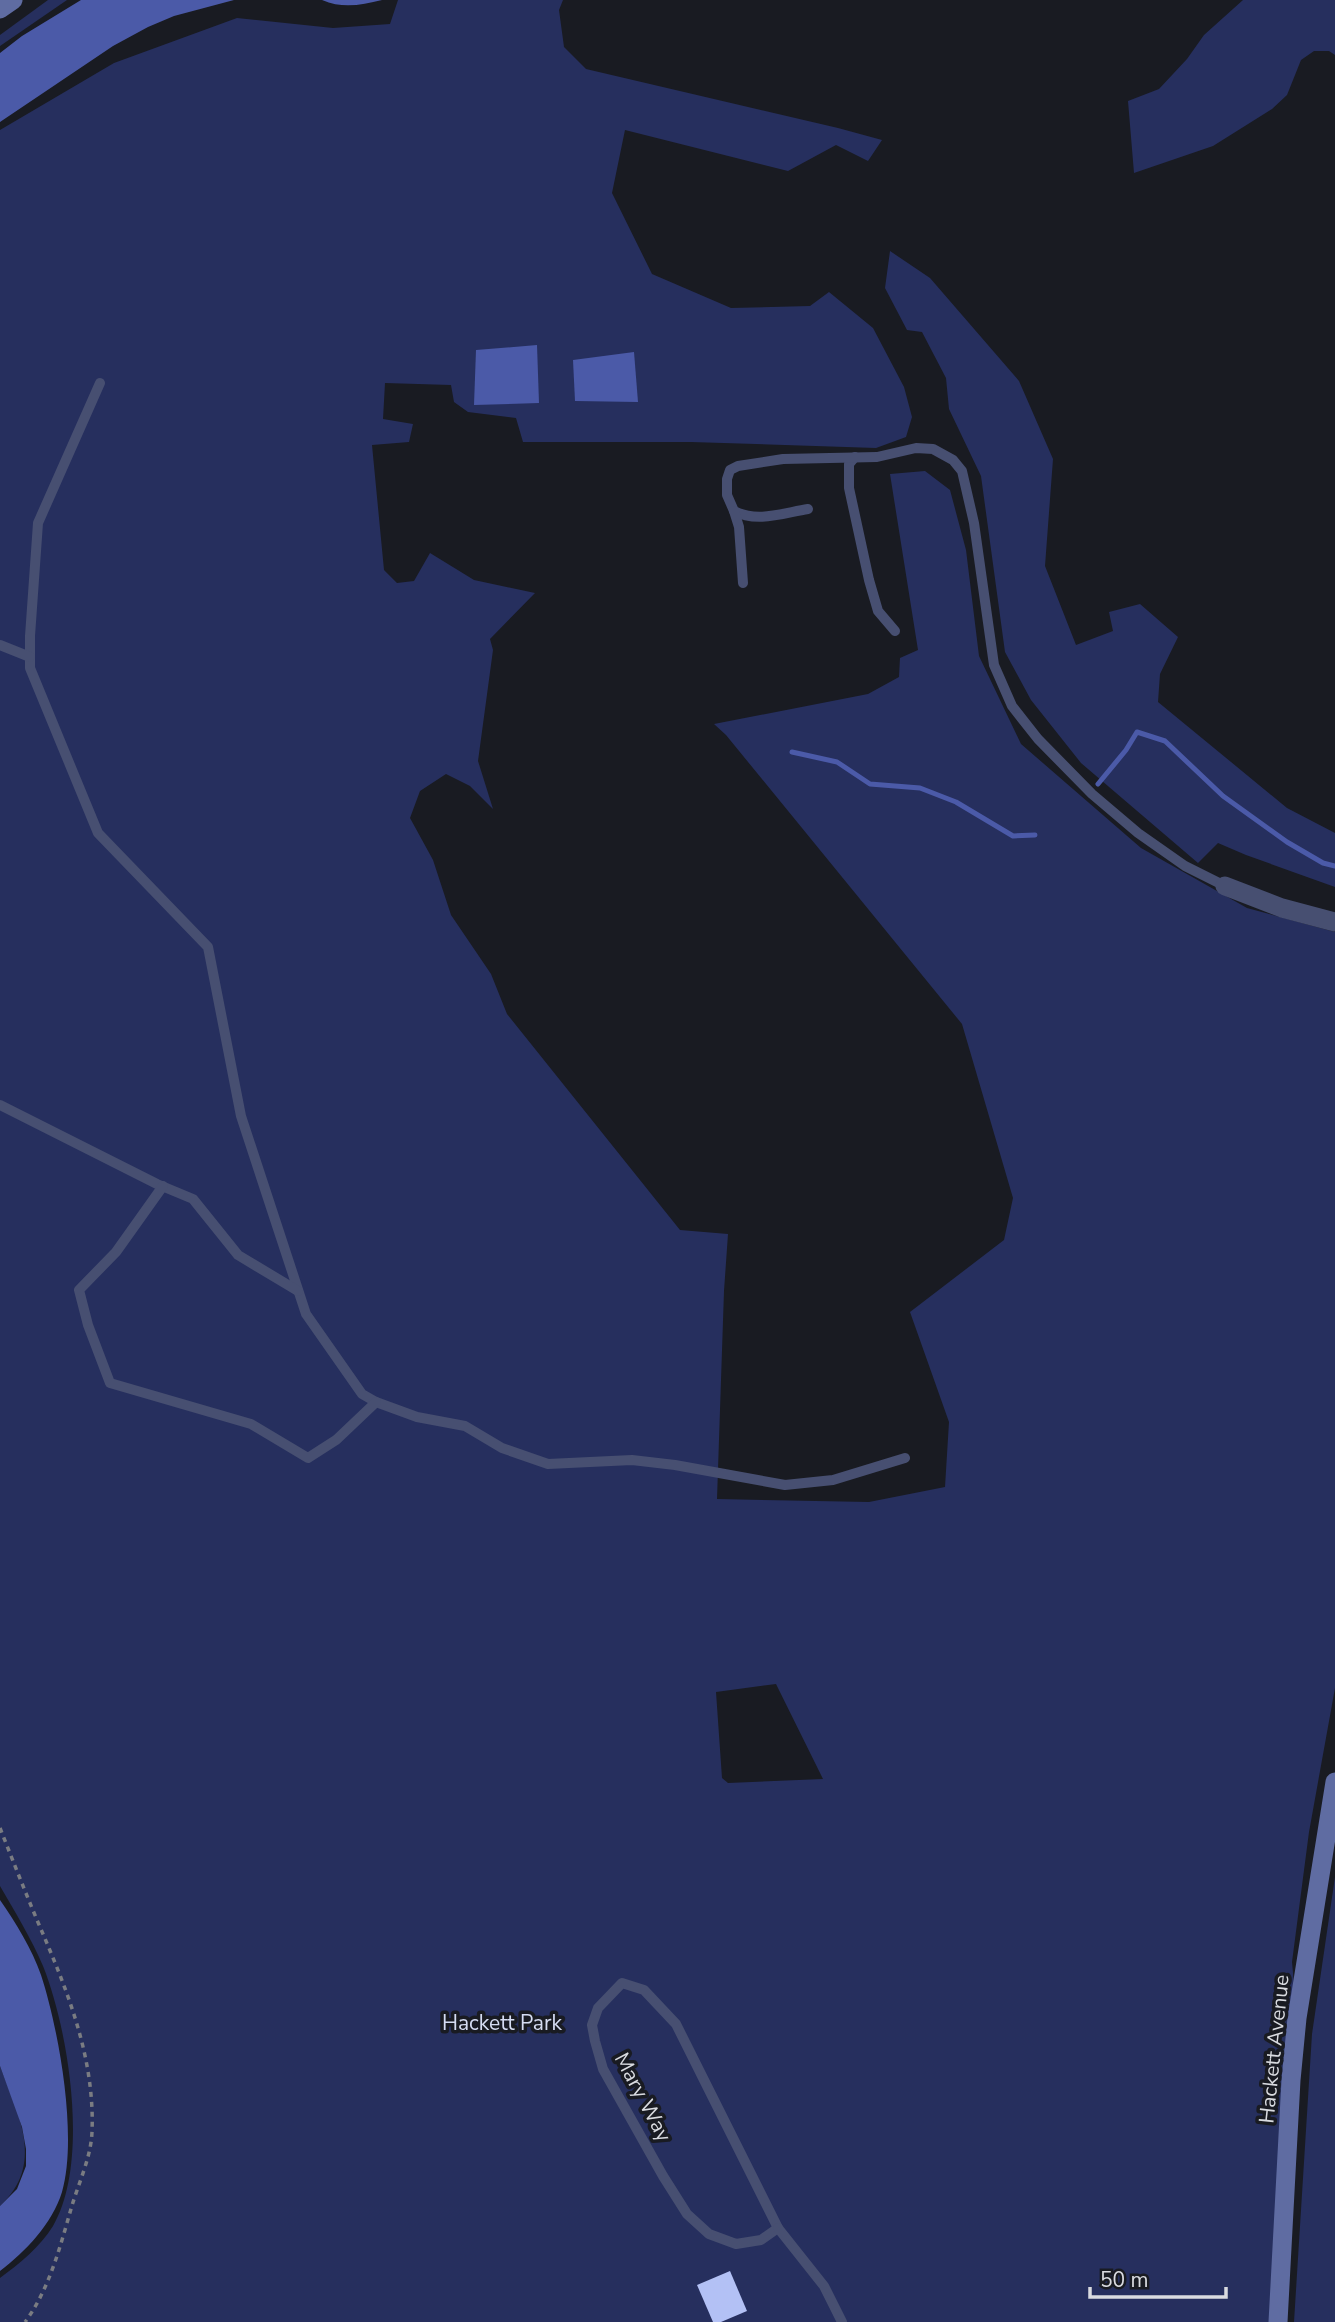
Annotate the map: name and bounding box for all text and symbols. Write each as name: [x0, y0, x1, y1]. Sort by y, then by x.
street label: Hackett Avenue: [1252, 1973, 1296, 2125]
park label: Hackett Park: [442, 2009, 562, 2037]
street label: Mary Way: [608, 2048, 678, 2147]
scale bar: [1090, 2256, 1226, 2300]
text: 50 m: [1100, 2266, 1149, 2294]

